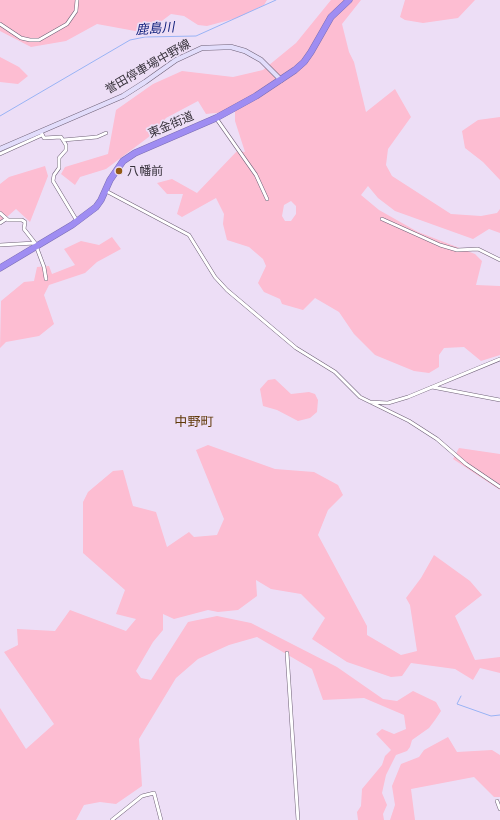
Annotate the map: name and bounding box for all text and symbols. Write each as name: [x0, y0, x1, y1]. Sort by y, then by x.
water label: 鹿島川: [135, 20, 175, 38]
street label: 誉田停車場中野線: [103, 37, 193, 97]
street label: 東金街道: [146, 109, 196, 141]
place label: 八幡前: [127, 164, 163, 178]
marker: 八幡前: [114, 166, 124, 176]
district label: 中野町: [175, 414, 213, 430]

